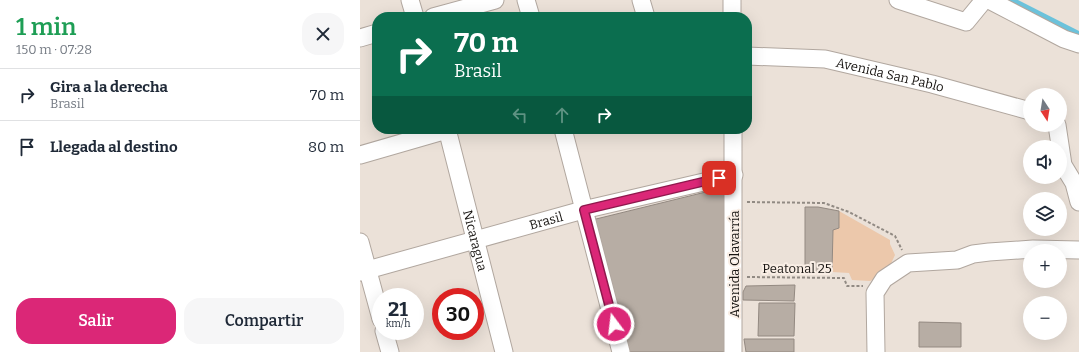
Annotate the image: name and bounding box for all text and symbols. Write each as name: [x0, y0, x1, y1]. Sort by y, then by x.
text: 1 min: [16, 13, 76, 41]
button: close: [302, 13, 344, 55]
text: 70 m: [454, 26, 518, 59]
icon: right: [388, 28, 440, 80]
text: 150 m · 07:28: [16, 42, 92, 57]
street label: Avenida San Pablo: [835, 55, 946, 95]
text: Brasil: [454, 60, 502, 82]
text: Gira a la derecha: [50, 78, 168, 96]
icon: right: [16, 84, 38, 106]
text: 70 m: [310, 86, 344, 104]
north arrow: [1023, 88, 1067, 132]
map controls: [1023, 88, 1067, 340]
text: Brasil: [50, 96, 84, 111]
icon: left: [509, 104, 531, 126]
icon: ahead: [551, 104, 573, 126]
icon: right: [593, 104, 615, 126]
icon: arrive: [16, 136, 38, 158]
text: Llegada al destino: [50, 138, 178, 156]
text: 80 m: [308, 138, 344, 156]
button: sound: [1023, 140, 1067, 184]
pin: [702, 161, 736, 195]
icon: arrive: [708, 167, 730, 189]
button: layers: [1023, 192, 1067, 236]
street label: Nicaragua: [460, 208, 490, 273]
street label: Brasil: [527, 209, 565, 233]
street label: Avenida Olavarría: [727, 210, 742, 318]
button: +: [1023, 244, 1067, 288]
street label: Peatonal 25: [762, 261, 832, 276]
speed limit sign: 30: [432, 288, 484, 340]
button: −: [1023, 296, 1067, 340]
text: 21: [388, 297, 408, 321]
button: Salir: [16, 298, 176, 344]
button: Compartir: [184, 298, 344, 344]
position arrow: [593, 303, 635, 345]
text: km/h: [386, 318, 410, 330]

